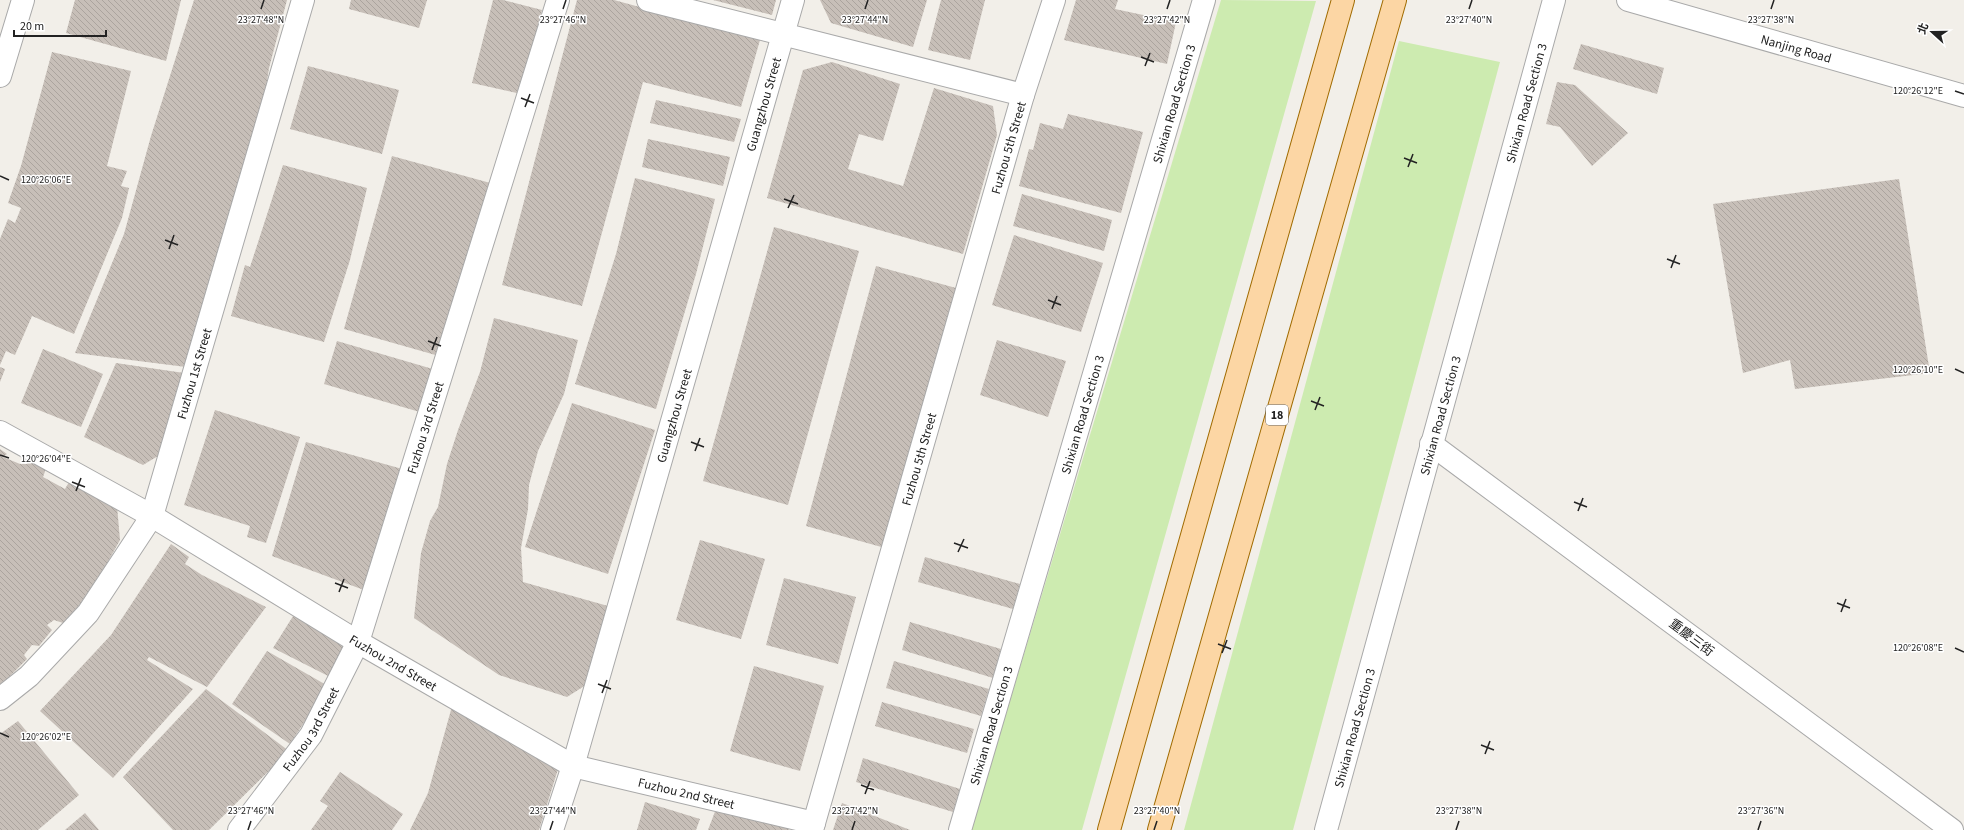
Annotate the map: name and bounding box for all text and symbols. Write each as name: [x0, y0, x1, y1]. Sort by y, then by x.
scale bar: [14, 12, 106, 38]
north arrow: [1912, 12, 1952, 52]
text: 23°27'48"N: [238, 13, 284, 27]
text: 23°27'46"N: [540, 13, 586, 27]
text: 23°27'44"N: [842, 13, 888, 27]
text: 23°27'42"N: [1144, 13, 1190, 27]
text: 23°27'40"N: [1446, 13, 1492, 27]
text: 23°27'38"N: [1748, 13, 1794, 27]
text: 20 m: [20, 18, 44, 35]
text: 北: [1914, 21, 1932, 36]
street label: Nanjing Road: [1759, 30, 1833, 68]
street label: Shixian Road Section 3: [1502, 41, 1552, 165]
street label: Shixian Road Section 3: [1148, 42, 1200, 166]
street label: Guangzhou Street: [742, 55, 786, 154]
text: 120°26'12"E: [1893, 84, 1943, 98]
street label: Fuzhou 5th Street: [987, 99, 1031, 196]
text: 120°26'06"E: [21, 173, 71, 187]
street label: Fuzhou 1st Street: [173, 326, 217, 421]
street label: Shixian Road Section 3: [1057, 353, 1109, 476]
street label: Shixian Road Section 3: [1416, 354, 1466, 477]
text: 120°26'10"E: [1893, 363, 1943, 377]
street label: Guangzhou Street: [653, 366, 697, 465]
street label: Fuzhou 3rd Street: [403, 379, 449, 476]
road number: 18: [1266, 405, 1288, 425]
street label: Fuzhou 5th Street: [898, 410, 942, 508]
text: 120°26'04"E: [21, 452, 71, 466]
street label: 重慶三街: [1665, 615, 1718, 661]
street label: Fuzhou 2nd Street: [346, 631, 441, 696]
text: 120°26'08"E: [1893, 641, 1943, 655]
street label: Shixian Road Section 3: [966, 664, 1018, 787]
street label: Shixian Road Section 3: [1330, 666, 1380, 790]
street label: Fuzhou 3rd Street: [279, 684, 344, 775]
text: 120°26'02"E: [21, 730, 71, 744]
street label: Fuzhou 2nd Street: [636, 774, 737, 814]
text: 23°27'46"N: [228, 804, 274, 818]
text: 23°27'44"N: [530, 804, 576, 818]
text: 23°27'42"N: [832, 804, 878, 818]
text: 23°27'40"N: [1134, 804, 1180, 818]
text: 23°27'38"N: [1436, 804, 1482, 818]
text: 23°27'36"N: [1738, 804, 1784, 818]

